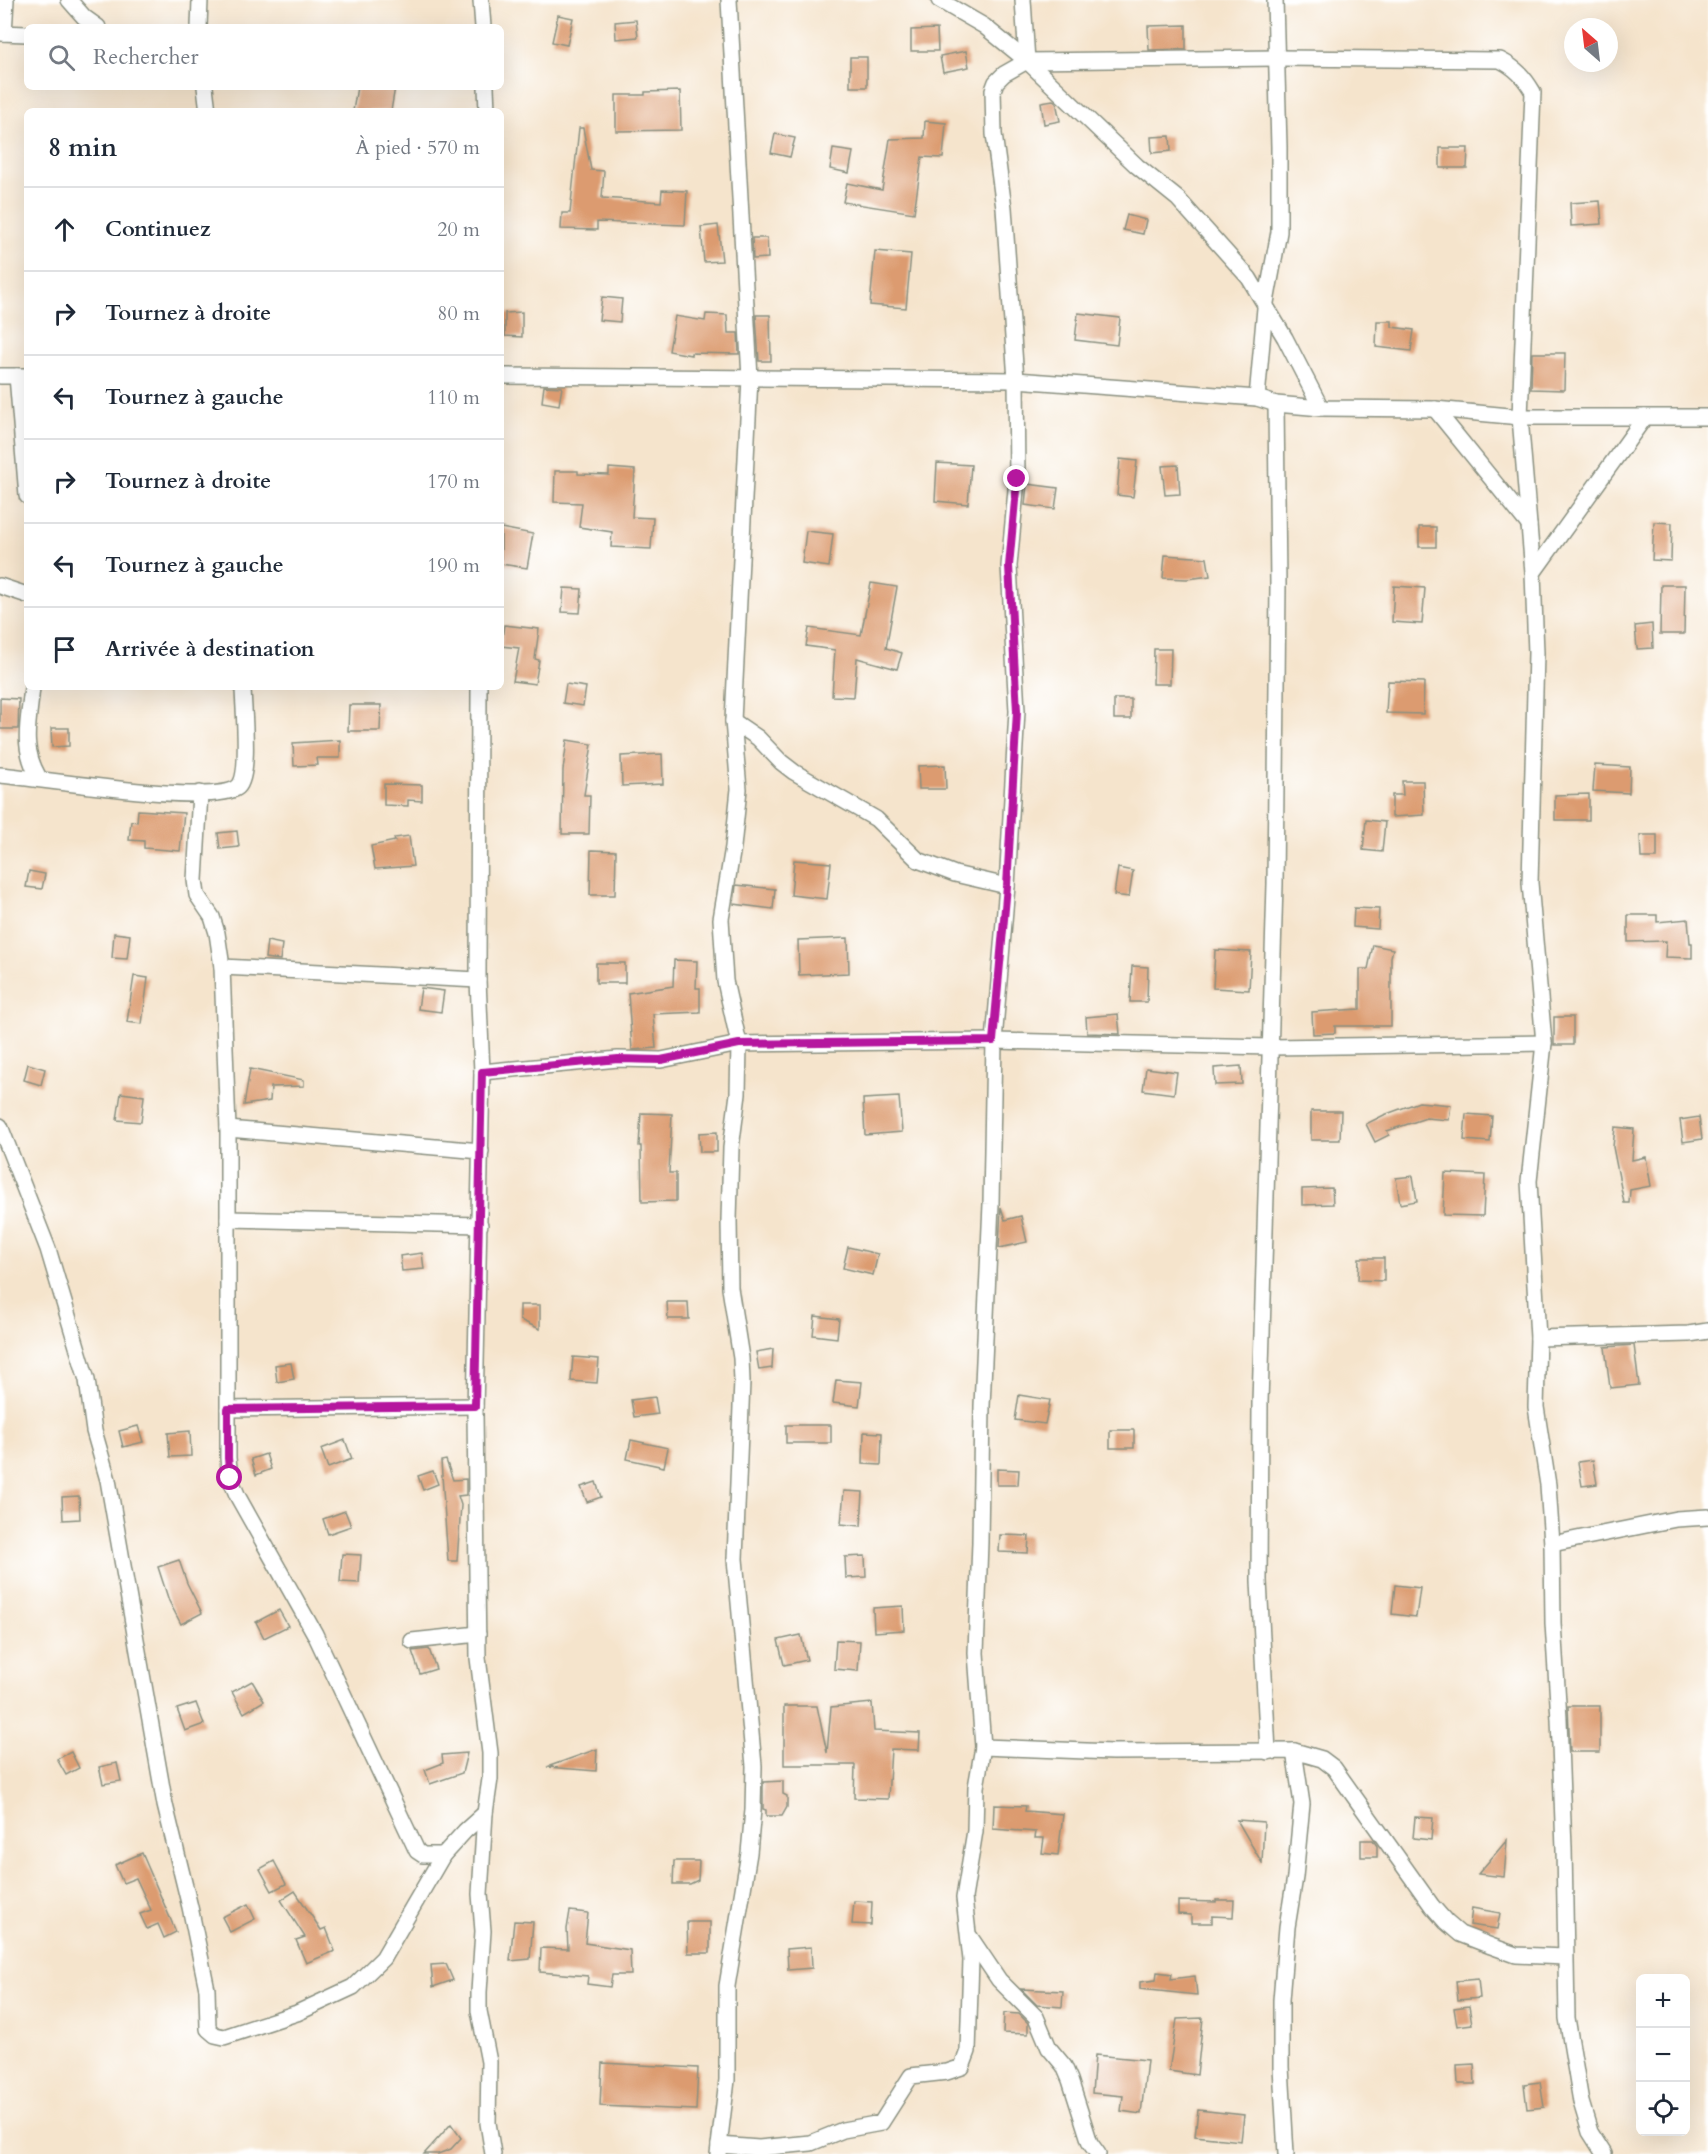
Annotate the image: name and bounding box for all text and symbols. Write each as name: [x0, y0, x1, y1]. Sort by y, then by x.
north arrow: [1564, 18, 1618, 72]
search box: [24, 24, 504, 90]
icon: search: [45, 41, 78, 74]
text: Rechercher: [93, 42, 198, 72]
text: 8 min: [48, 130, 117, 165]
text: À pied · 570 m: [356, 134, 480, 161]
icon: ahead: [48, 213, 81, 246]
text: Continuez: [105, 214, 211, 244]
text: 20 m: [437, 216, 480, 243]
icon: right: [48, 297, 81, 330]
text: Tournez à droite: [105, 298, 271, 328]
text: 80 m: [437, 300, 480, 327]
icon: left: [48, 381, 81, 414]
text: Tournez à gauche: [105, 382, 284, 412]
text: 110 m: [427, 384, 480, 411]
icon: right: [48, 465, 81, 498]
route end: [1003, 465, 1029, 491]
text: Tournez à droite: [105, 466, 271, 496]
text: 170 m: [427, 468, 480, 495]
icon: left: [48, 549, 81, 582]
text: Tournez à gauche: [105, 550, 284, 580]
text: 190 m: [427, 552, 480, 579]
icon: arrive: [48, 633, 81, 666]
text: Arrivée à destination: [105, 634, 315, 664]
route start: [216, 1464, 242, 1490]
map controls: [1636, 1974, 1690, 2136]
button: +: [1636, 1974, 1690, 2028]
button: −: [1636, 2028, 1690, 2082]
button: locate: [1636, 2082, 1690, 2136]

